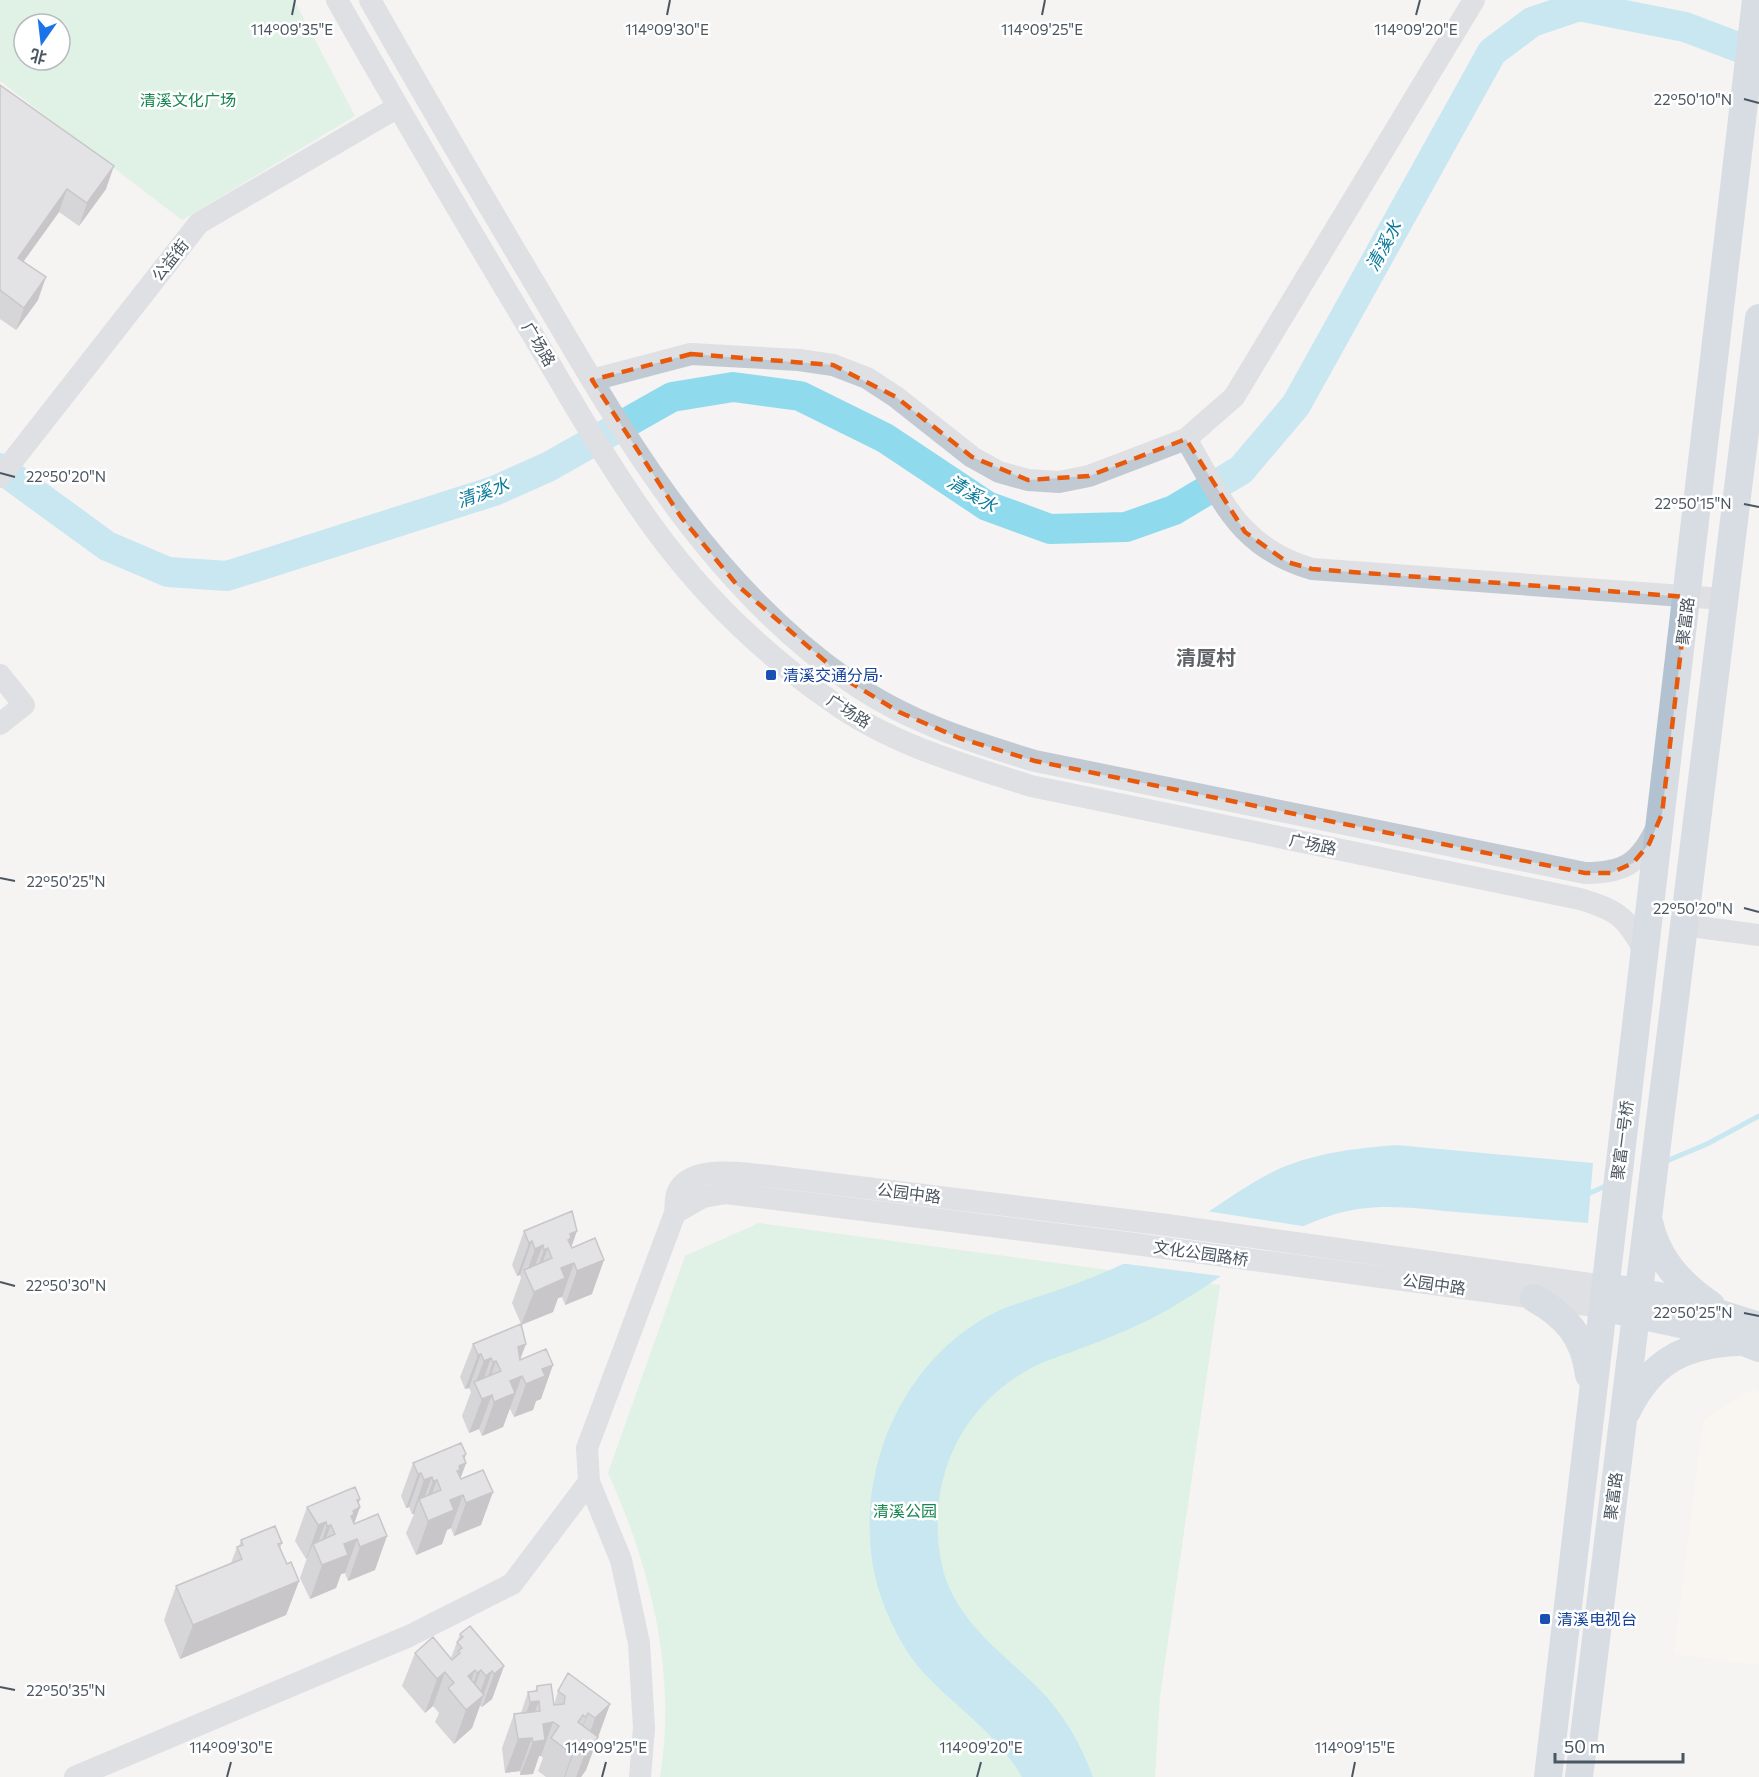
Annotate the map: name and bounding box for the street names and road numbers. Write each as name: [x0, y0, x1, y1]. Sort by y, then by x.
street label: 公益街: [147, 235, 192, 284]
street label: 广场路: [519, 318, 560, 369]
street label: 聚富路: [1672, 596, 1697, 646]
street label: 广场路: [824, 690, 875, 731]
street label: 广场路: [1288, 829, 1339, 858]
street label: 聚富一号桥: [1607, 1099, 1636, 1181]
street label: 公园中路: [876, 1179, 942, 1206]
street label: 文化公园路桥: [1152, 1236, 1250, 1269]
street label: 公园中路: [1401, 1270, 1467, 1297]
street label: 聚富路: [1600, 1471, 1625, 1521]

